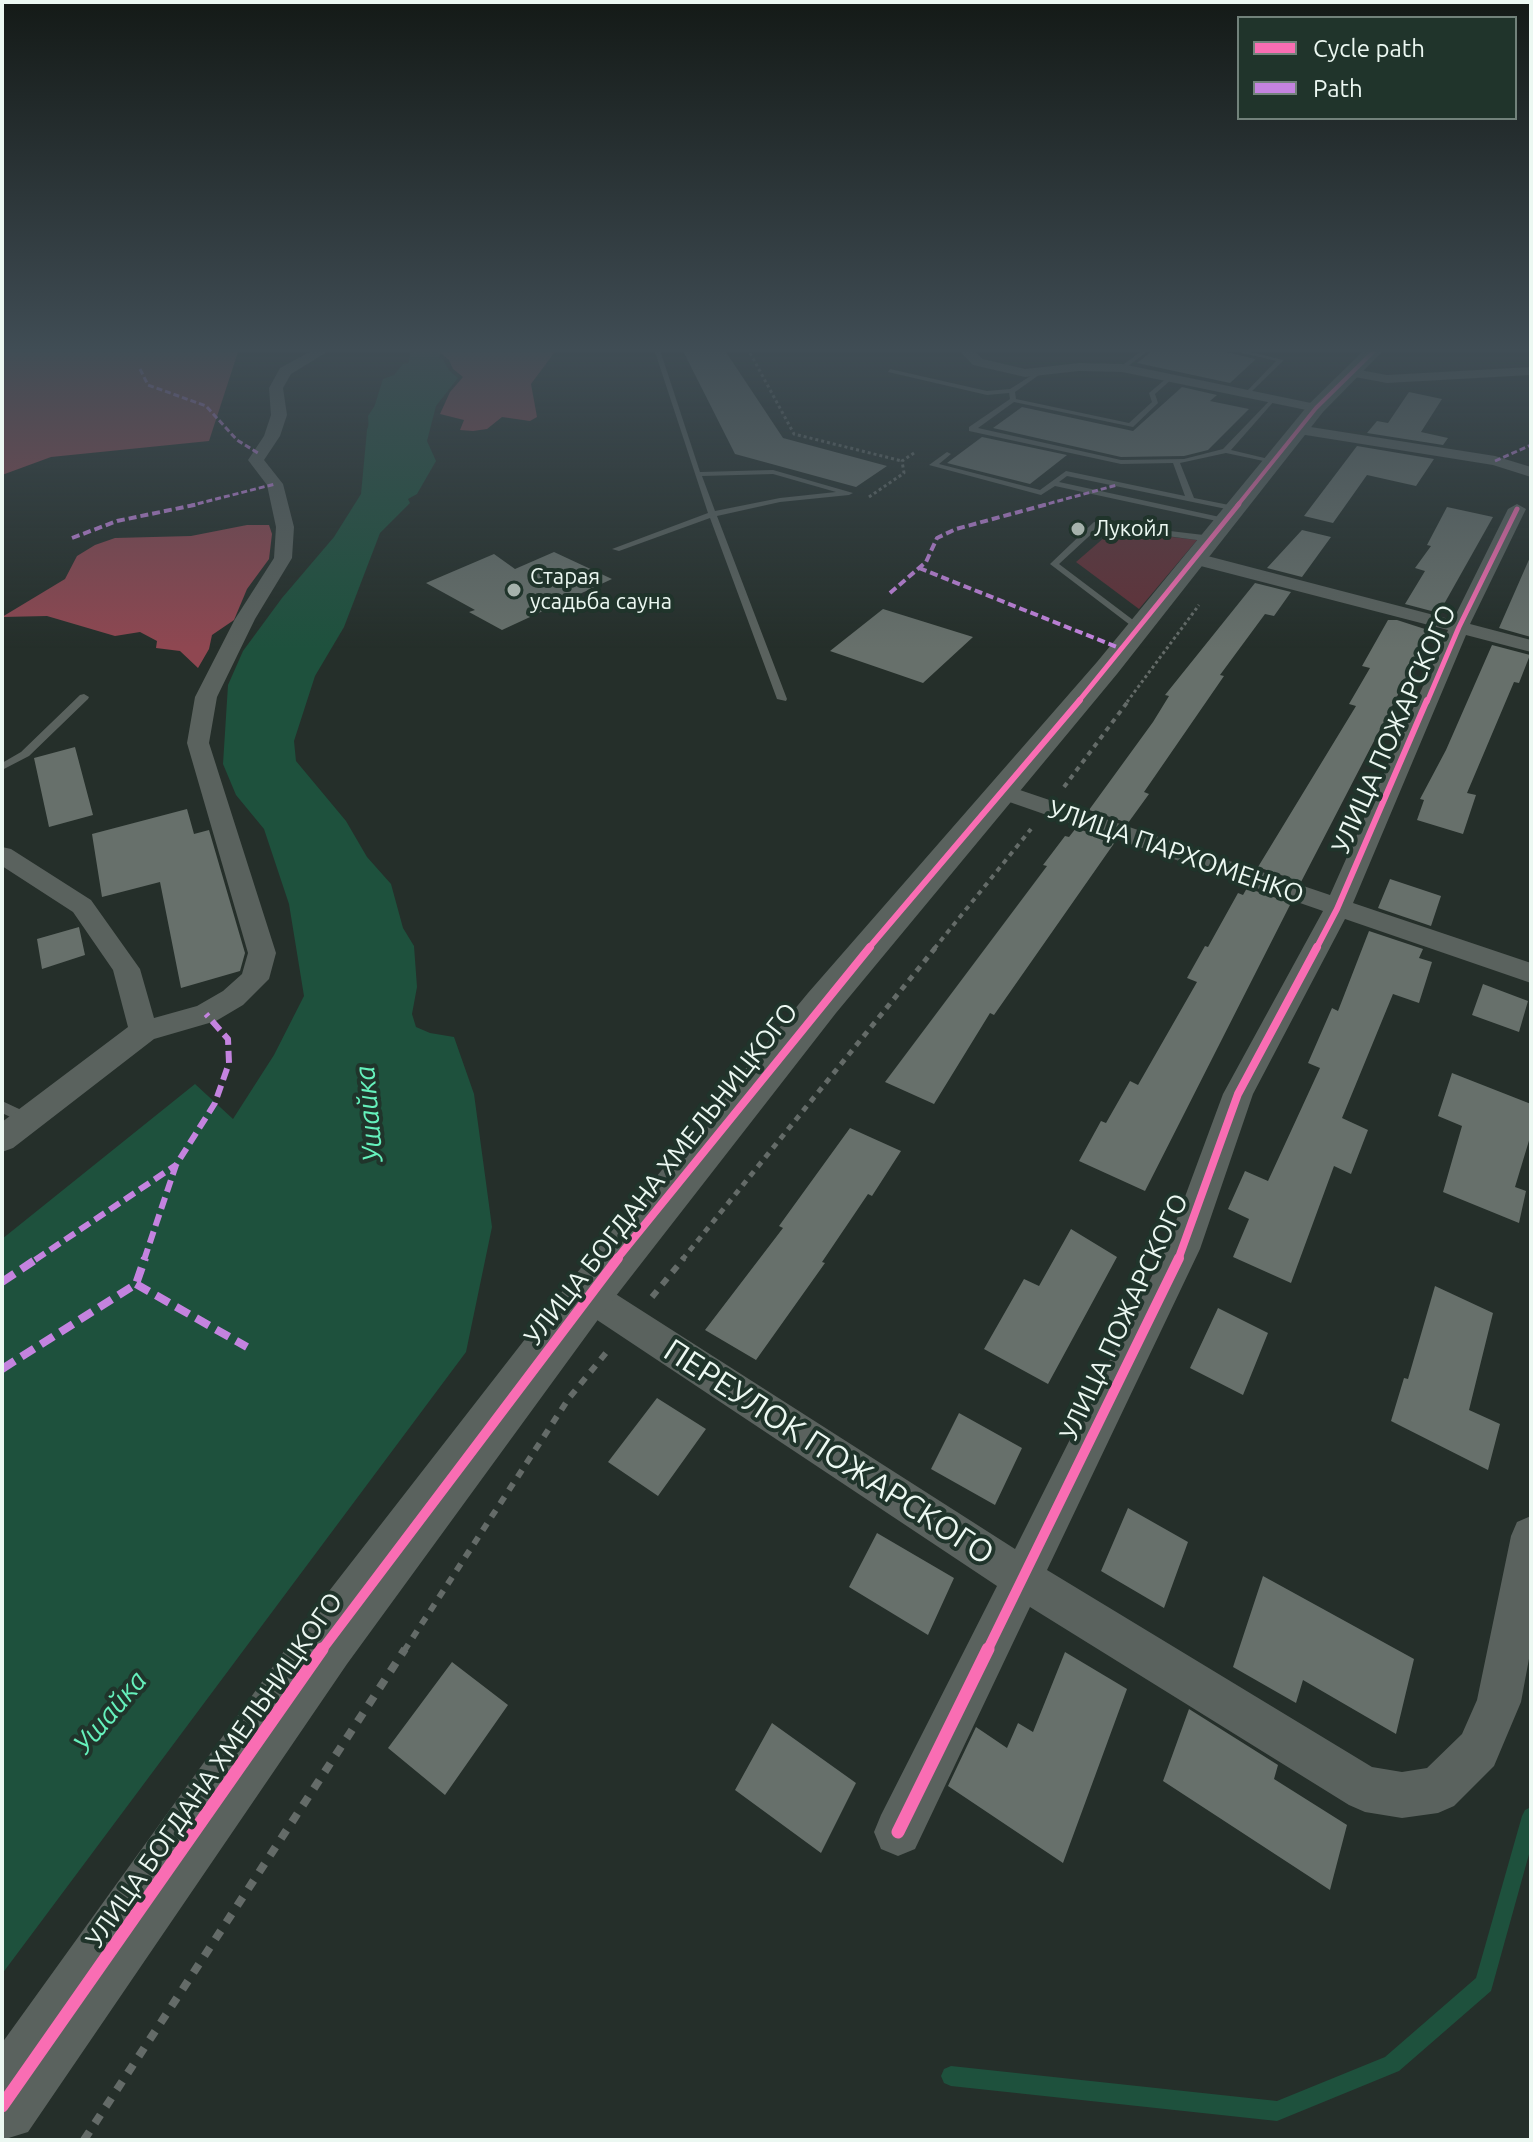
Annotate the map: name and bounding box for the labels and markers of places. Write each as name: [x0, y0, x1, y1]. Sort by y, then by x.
place label: Лукойл: [1094, 516, 1169, 542]
marker: Лукойл: [1069, 520, 1087, 538]
place label: Старая усадьба сауна: [530, 564, 672, 616]
marker: Старая усадьба сауна: [505, 581, 523, 599]

